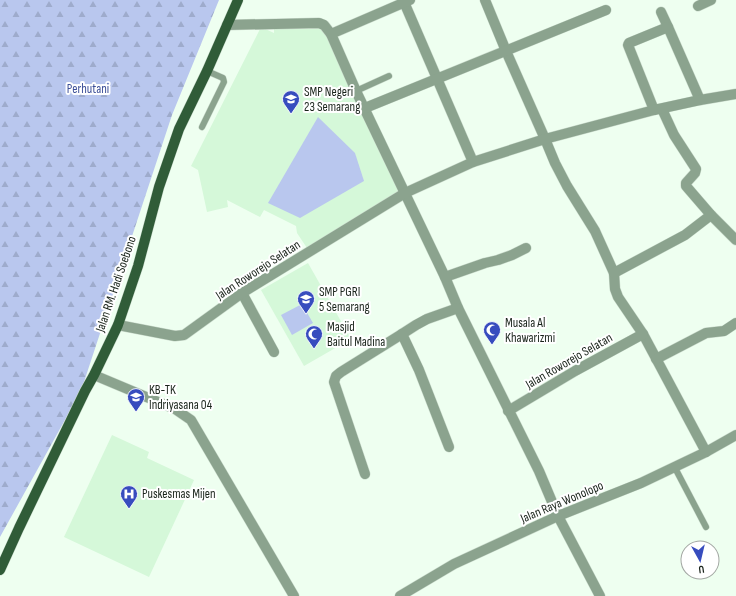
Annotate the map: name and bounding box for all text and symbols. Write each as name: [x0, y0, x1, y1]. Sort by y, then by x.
park label: Perhutani: [67, 81, 109, 97]
place label: SMP Negeri 23 Semarang: [304, 84, 360, 115]
school or university icon: SMP Negeri 23 Semarang: [281, 89, 301, 114]
street label: Jalan RM. Hadi Soebono: [92, 234, 140, 335]
street label: Jalan Roworejo Selatan: [212, 237, 303, 304]
place label: SMP PGRI 5 Semarang: [319, 284, 370, 315]
school or university icon: SMP PGRI 5 Semarang: [296, 289, 316, 314]
place label: Musala Al Khawarizmi: [505, 315, 555, 346]
place label: Masjid Baitul Madina: [327, 319, 385, 350]
mosque icon: Musala Al Khawarizmi: [482, 320, 502, 345]
mosque icon: Masjid Baitul Madina: [304, 324, 324, 349]
street label: Jalan Roworejo Selatan: [522, 330, 615, 393]
place label: KB-TK Indriyasana 04: [149, 382, 213, 413]
school or university icon: KB-TK Indriyasana 04: [126, 387, 146, 412]
street label: Jalan Raya Wonolopo: [517, 477, 606, 527]
hospital icon: Puskesmas Mijen: [119, 484, 139, 509]
place label: Puskesmas Mijen: [142, 486, 216, 502]
north arrow: [680, 540, 720, 580]
text: U: [697, 563, 705, 576]

